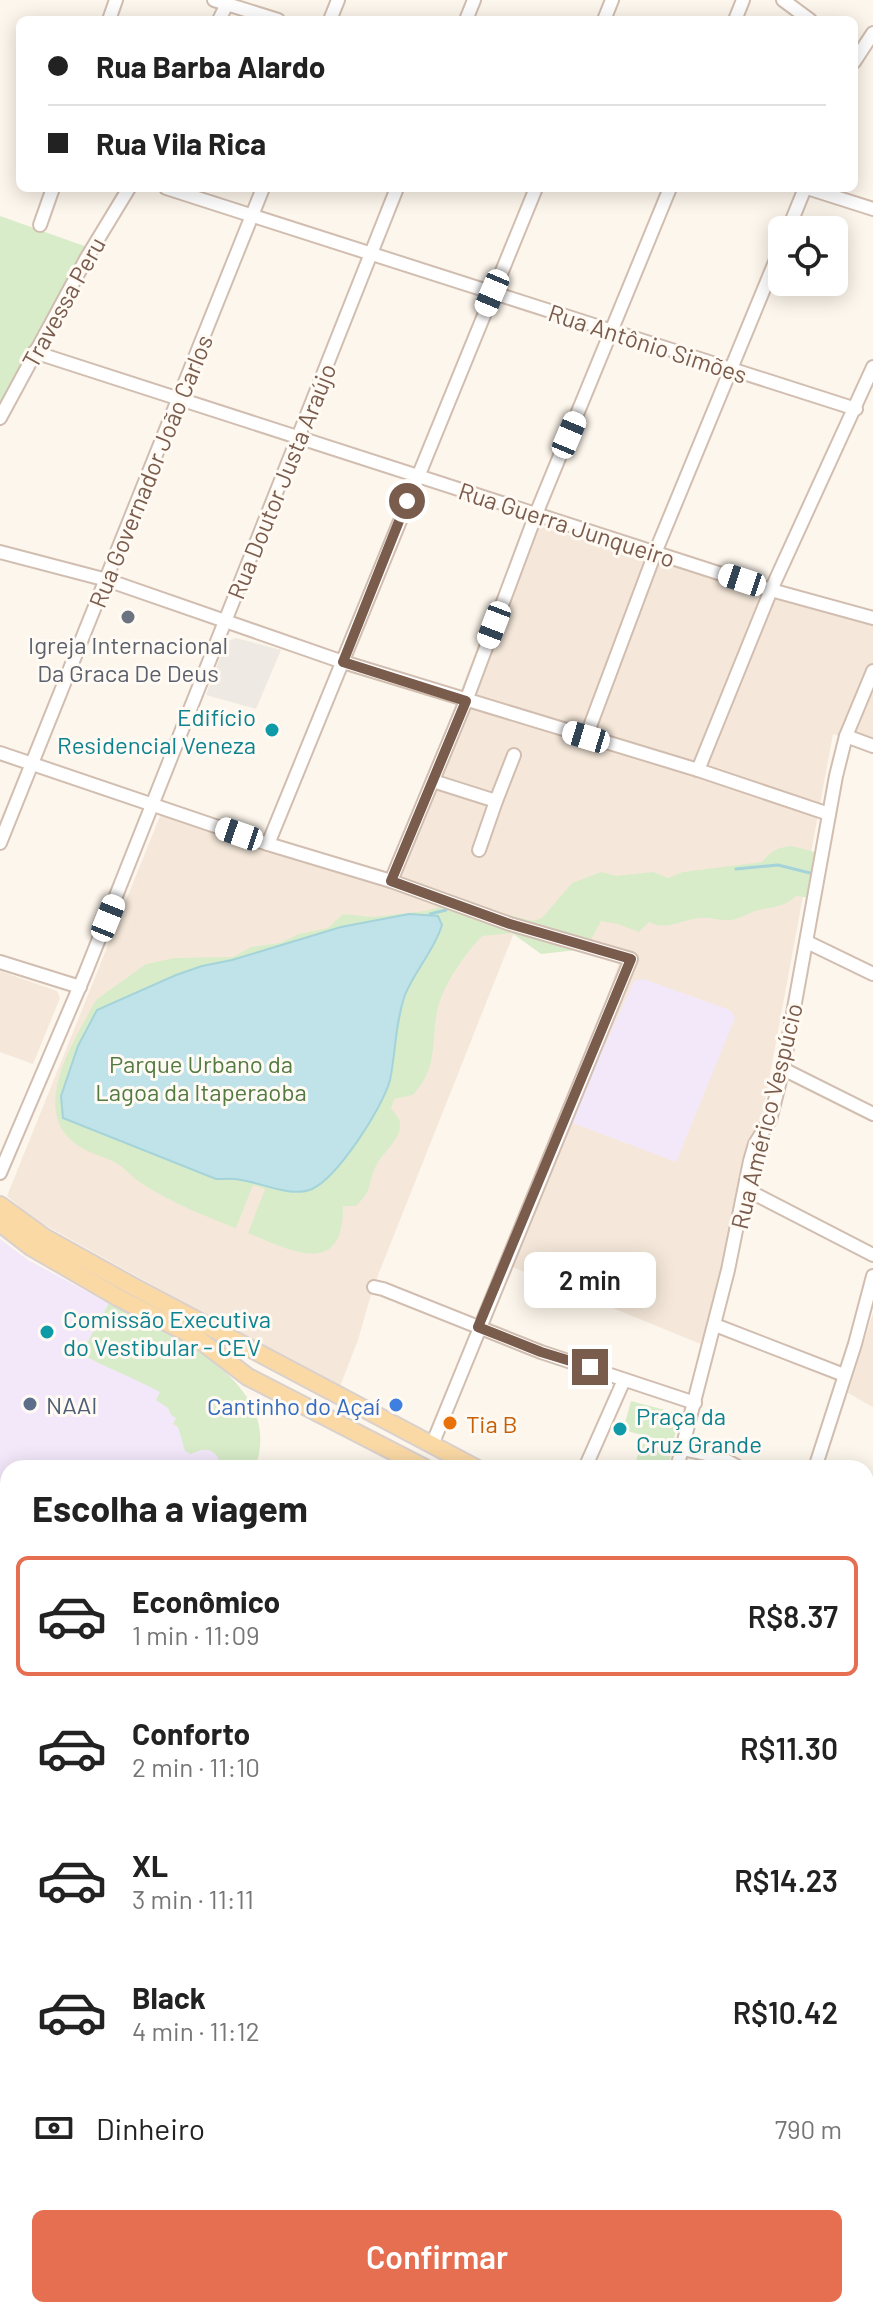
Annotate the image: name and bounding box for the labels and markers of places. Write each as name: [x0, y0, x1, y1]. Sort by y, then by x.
marker: Igreja Internacional Da Graca De Deus: [119, 608, 137, 626]
place label: Igreja Internacional Da Graca De Deus: [28, 630, 228, 687]
place label: Edifício Residencial Veneza: [57, 702, 256, 759]
marker: Edifício Residencial Veneza: [263, 721, 281, 739]
place label: Comissão Executiva do Vestibular - CEV: [63, 1304, 271, 1361]
marker: Comissão Executiva do Vestibular - CEV: [38, 1323, 56, 1341]
place label: NAAI: [46, 1390, 98, 1419]
place label: Cantinho do Açaí: [207, 1391, 380, 1420]
marker: NAAI: [21, 1395, 39, 1413]
marker: Cantinho do Açaí: [387, 1396, 405, 1414]
place label: Praça da Cruz Grande: [636, 1401, 762, 1458]
place label: Tia B: [466, 1409, 518, 1438]
marker: Tia B: [441, 1414, 459, 1432]
marker: Praça da Cruz Grande: [611, 1420, 629, 1438]

